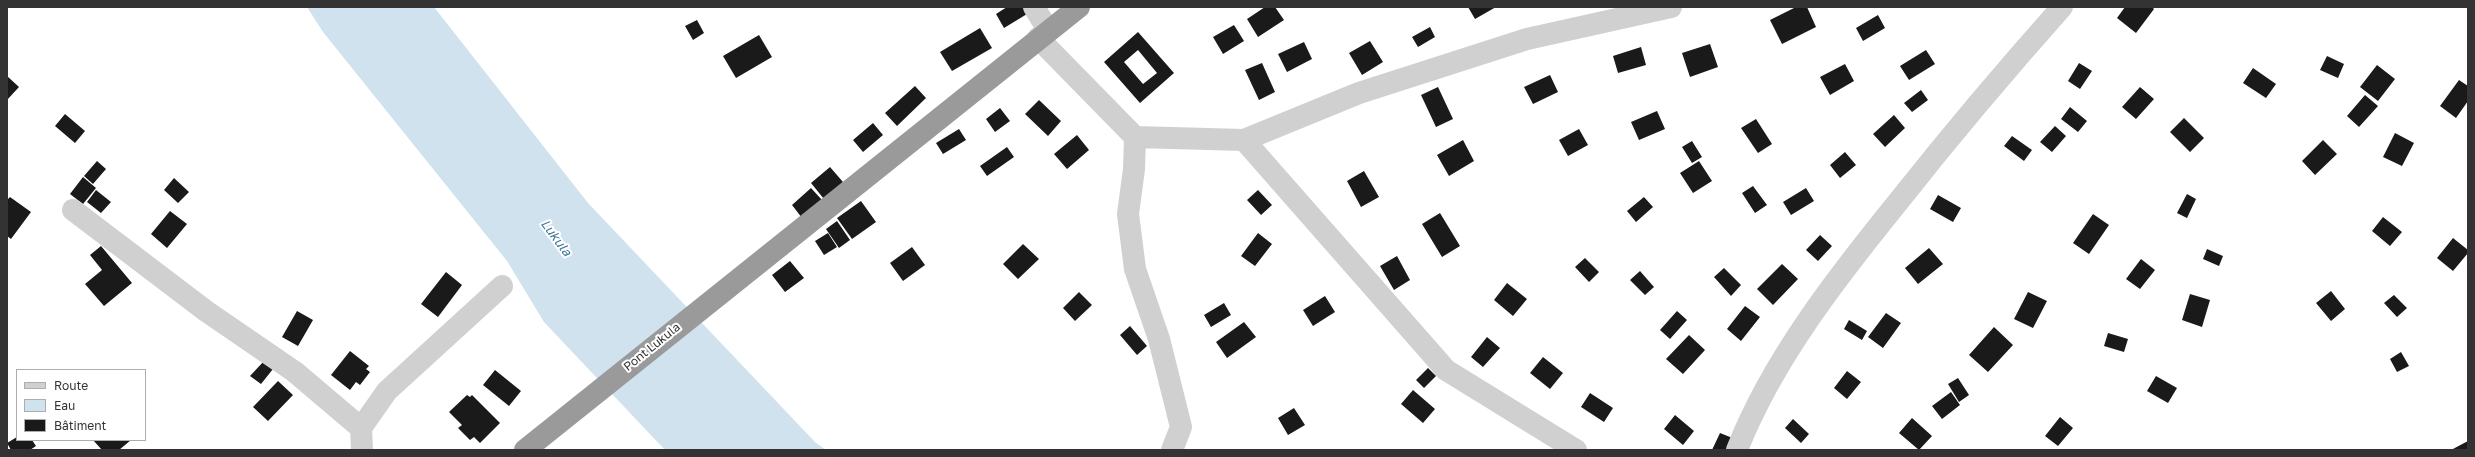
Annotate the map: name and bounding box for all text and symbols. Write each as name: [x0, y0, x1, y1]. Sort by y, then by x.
water label: Lukula: [537, 217, 575, 259]
street label: Pont Lukula: [621, 320, 683, 374]
legend: [16, 369, 146, 441]
text: Route: [54, 378, 88, 393]
text: Eau: [54, 398, 75, 413]
text: Bâtiment: [54, 418, 106, 433]

